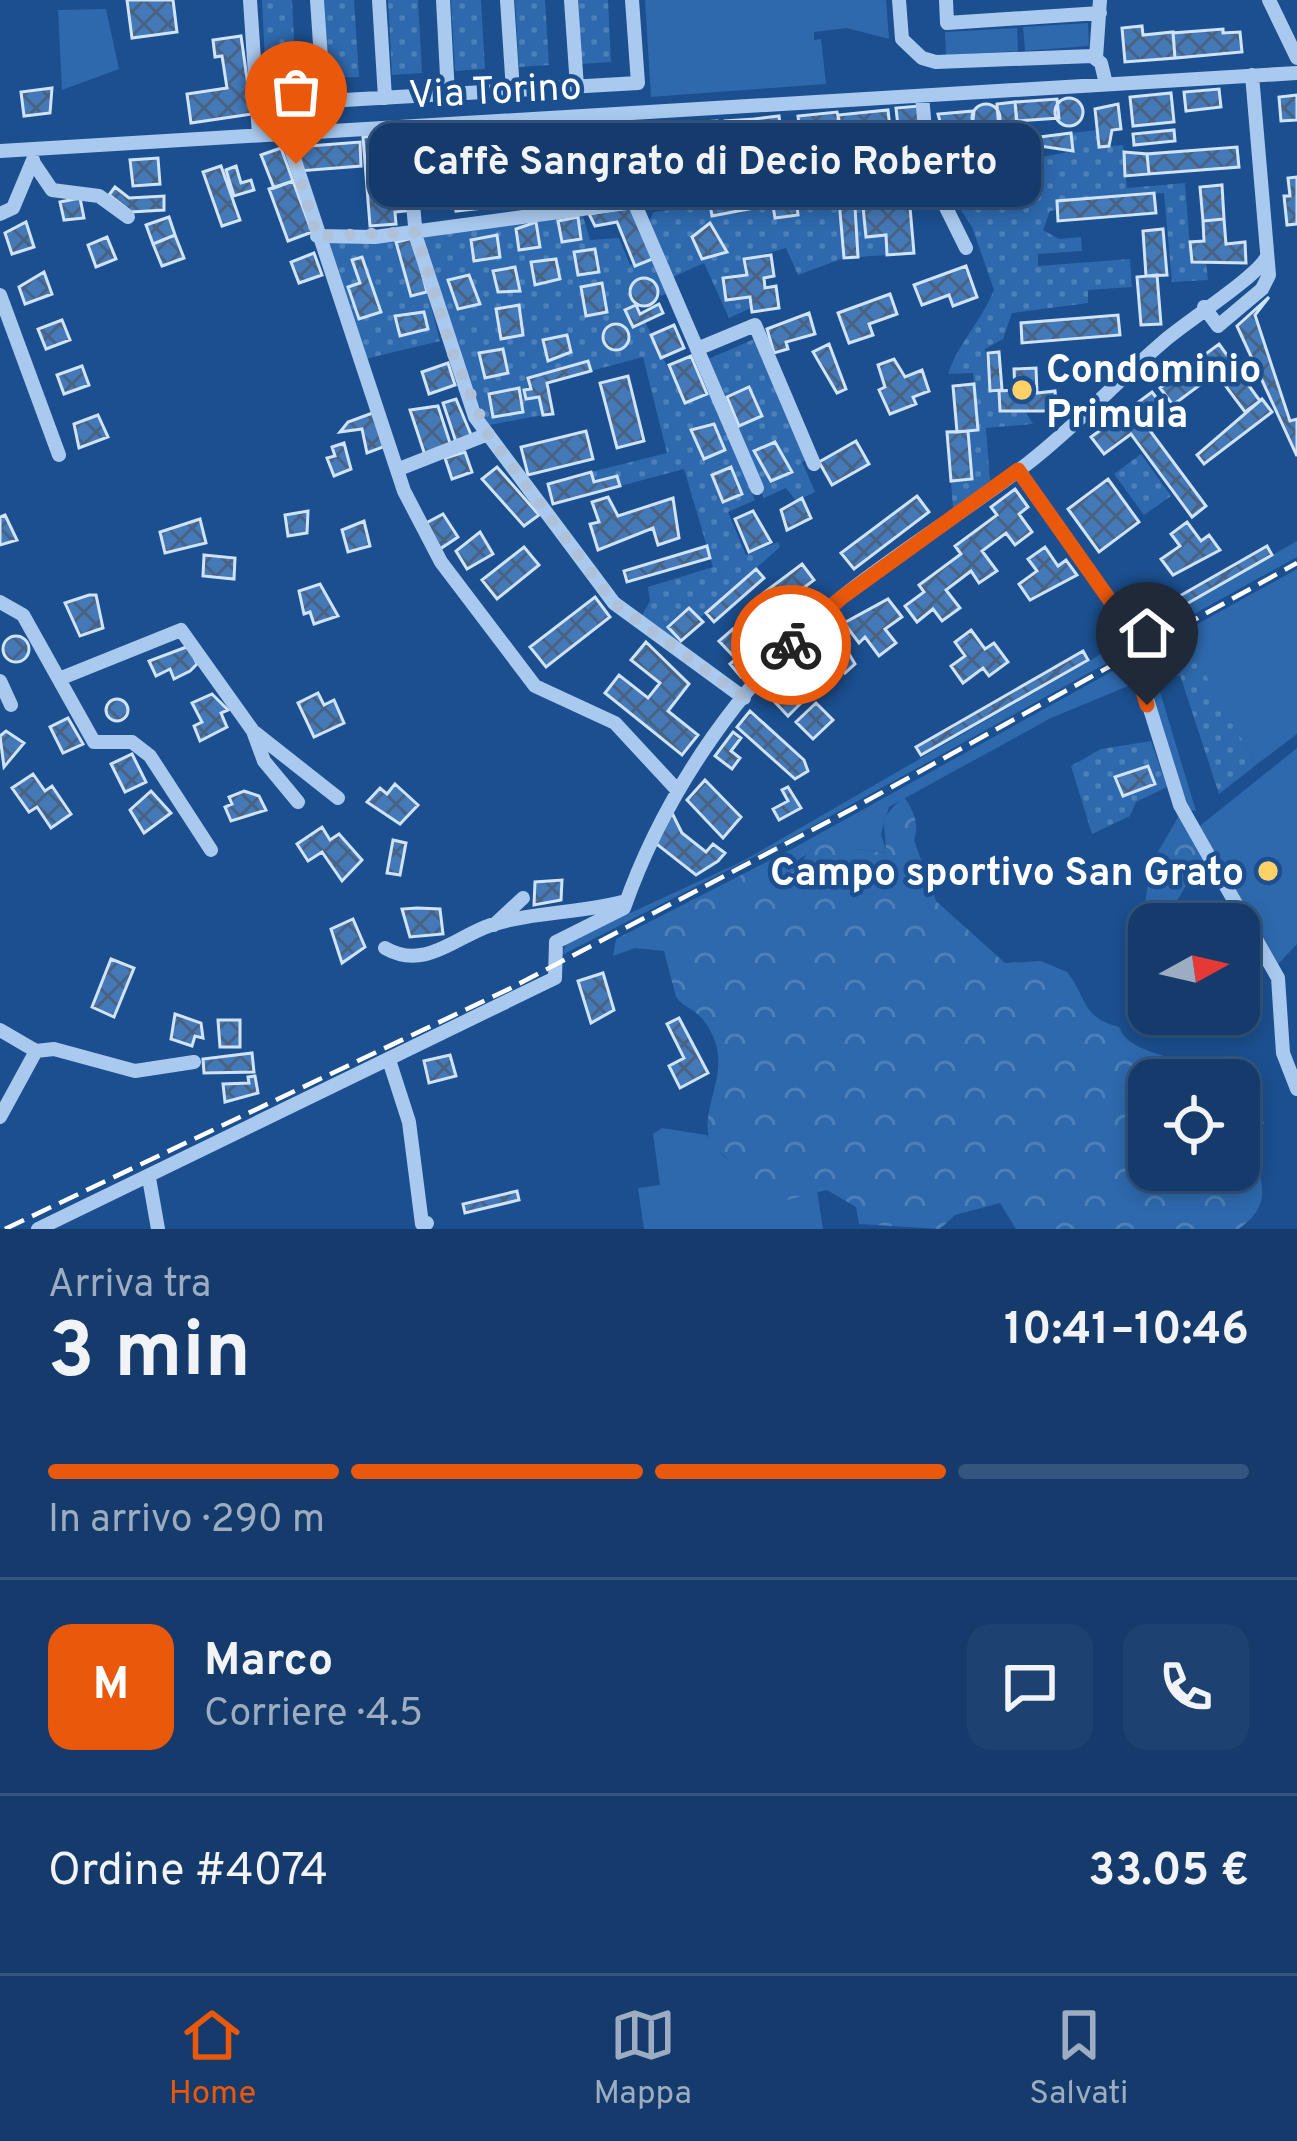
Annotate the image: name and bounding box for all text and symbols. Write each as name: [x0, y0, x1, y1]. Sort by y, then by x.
pin: [245, 41, 347, 164]
icon: bag: [263, 59, 329, 125]
street label: Via Torino: [407, 64, 583, 122]
callout: Caffè Sangrato di Decio Roberto: [368, 122, 1040, 206]
text: Caffè Sangrato di Decio Roberto: [412, 140, 998, 189]
place label: Condominio Primula: [1046, 348, 1261, 442]
marker: Condominio Primula: [1009, 377, 1035, 403]
pin: [1096, 582, 1198, 705]
courier: [731, 585, 851, 705]
icon: home: [1114, 600, 1180, 666]
icon: bike: [758, 612, 824, 678]
place label: Campo sportivo San Grato: [770, 851, 1244, 900]
marker: Campo sportivo San Grato: [1255, 858, 1281, 884]
north arrow: [1128, 903, 1260, 1035]
map controls: [1128, 903, 1260, 1191]
button: locate: [1128, 1059, 1260, 1191]
text: Arriva tra: [48, 1262, 211, 1311]
text: 10:41–10:46: [1004, 1303, 1249, 1360]
text: 3 min: [48, 1306, 251, 1405]
text: In arrivo · 290 m: [48, 1497, 325, 1546]
button: chat: [967, 1624, 1093, 1750]
button: phone: [1123, 1624, 1249, 1750]
text: Marco: [204, 1634, 333, 1691]
text: M: [93, 1658, 129, 1715]
text: Corriere · 4.5: [204, 1691, 423, 1740]
text: Ordine #4074: [48, 1844, 328, 1901]
text: 33.05 €: [1088, 1844, 1249, 1901]
tab: Home: [169, 2002, 256, 2116]
tab: Mappa: [594, 2002, 692, 2116]
tab: Salvati: [1029, 2002, 1128, 2116]

